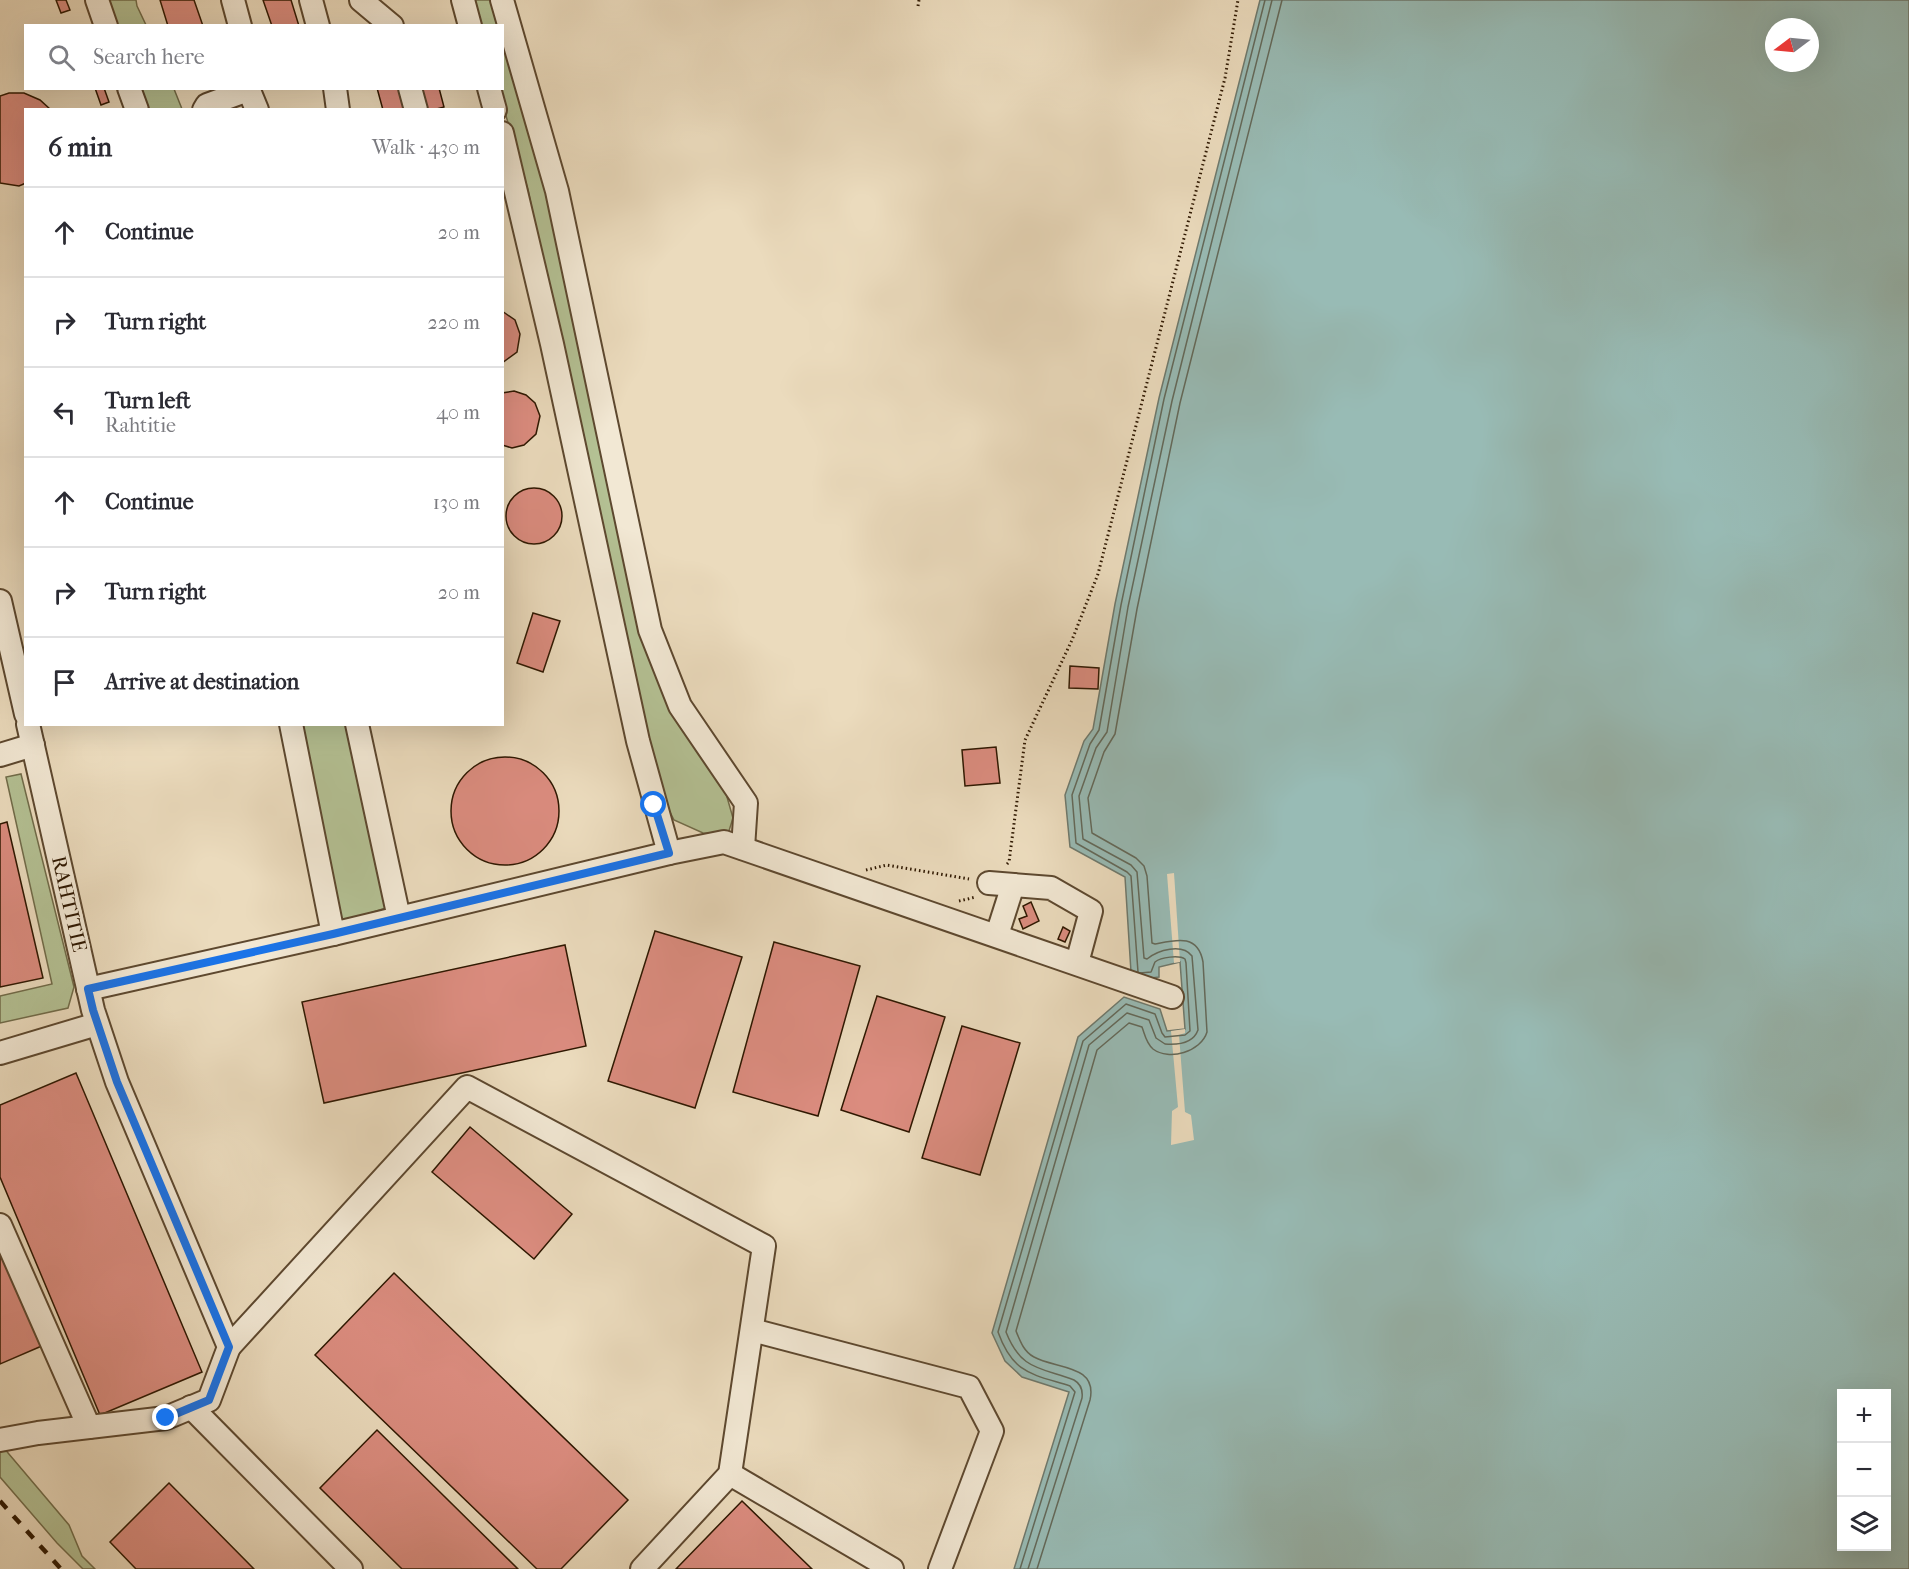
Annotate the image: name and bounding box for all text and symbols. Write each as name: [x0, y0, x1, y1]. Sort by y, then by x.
north arrow: [1765, 18, 1819, 72]
search box: [24, 24, 504, 90]
icon: search: [45, 41, 78, 74]
text: Search here: [93, 44, 205, 70]
text: 6 min: [48, 132, 112, 163]
text: Walk · 430 m: [372, 136, 480, 159]
icon: ahead: [48, 216, 81, 249]
text: Continue: [105, 219, 194, 245]
text: 20 m: [438, 221, 480, 244]
icon: right: [48, 306, 81, 339]
text: Turn right: [105, 309, 206, 335]
text: 220 m: [427, 311, 480, 334]
text: Turn left: [105, 388, 191, 414]
icon: left: [48, 396, 81, 429]
text: 40 m: [436, 401, 480, 424]
text: Rahtitie: [105, 414, 176, 437]
icon: ahead: [48, 486, 81, 519]
text: Continue: [105, 489, 194, 515]
text: 130 m: [433, 491, 480, 514]
icon: right: [48, 576, 81, 609]
text: Turn right: [105, 579, 206, 605]
text: 20 m: [438, 581, 480, 604]
icon: arrive: [48, 666, 81, 699]
text: Arrive at destination: [105, 669, 299, 695]
route start: [640, 791, 666, 817]
street label: RAHTITIE: [47, 854, 91, 954]
map controls: [1837, 1389, 1891, 1551]
button: +: [1837, 1389, 1891, 1443]
route end: [152, 1404, 178, 1430]
button: −: [1837, 1443, 1891, 1497]
button: layers: [1837, 1497, 1891, 1551]

